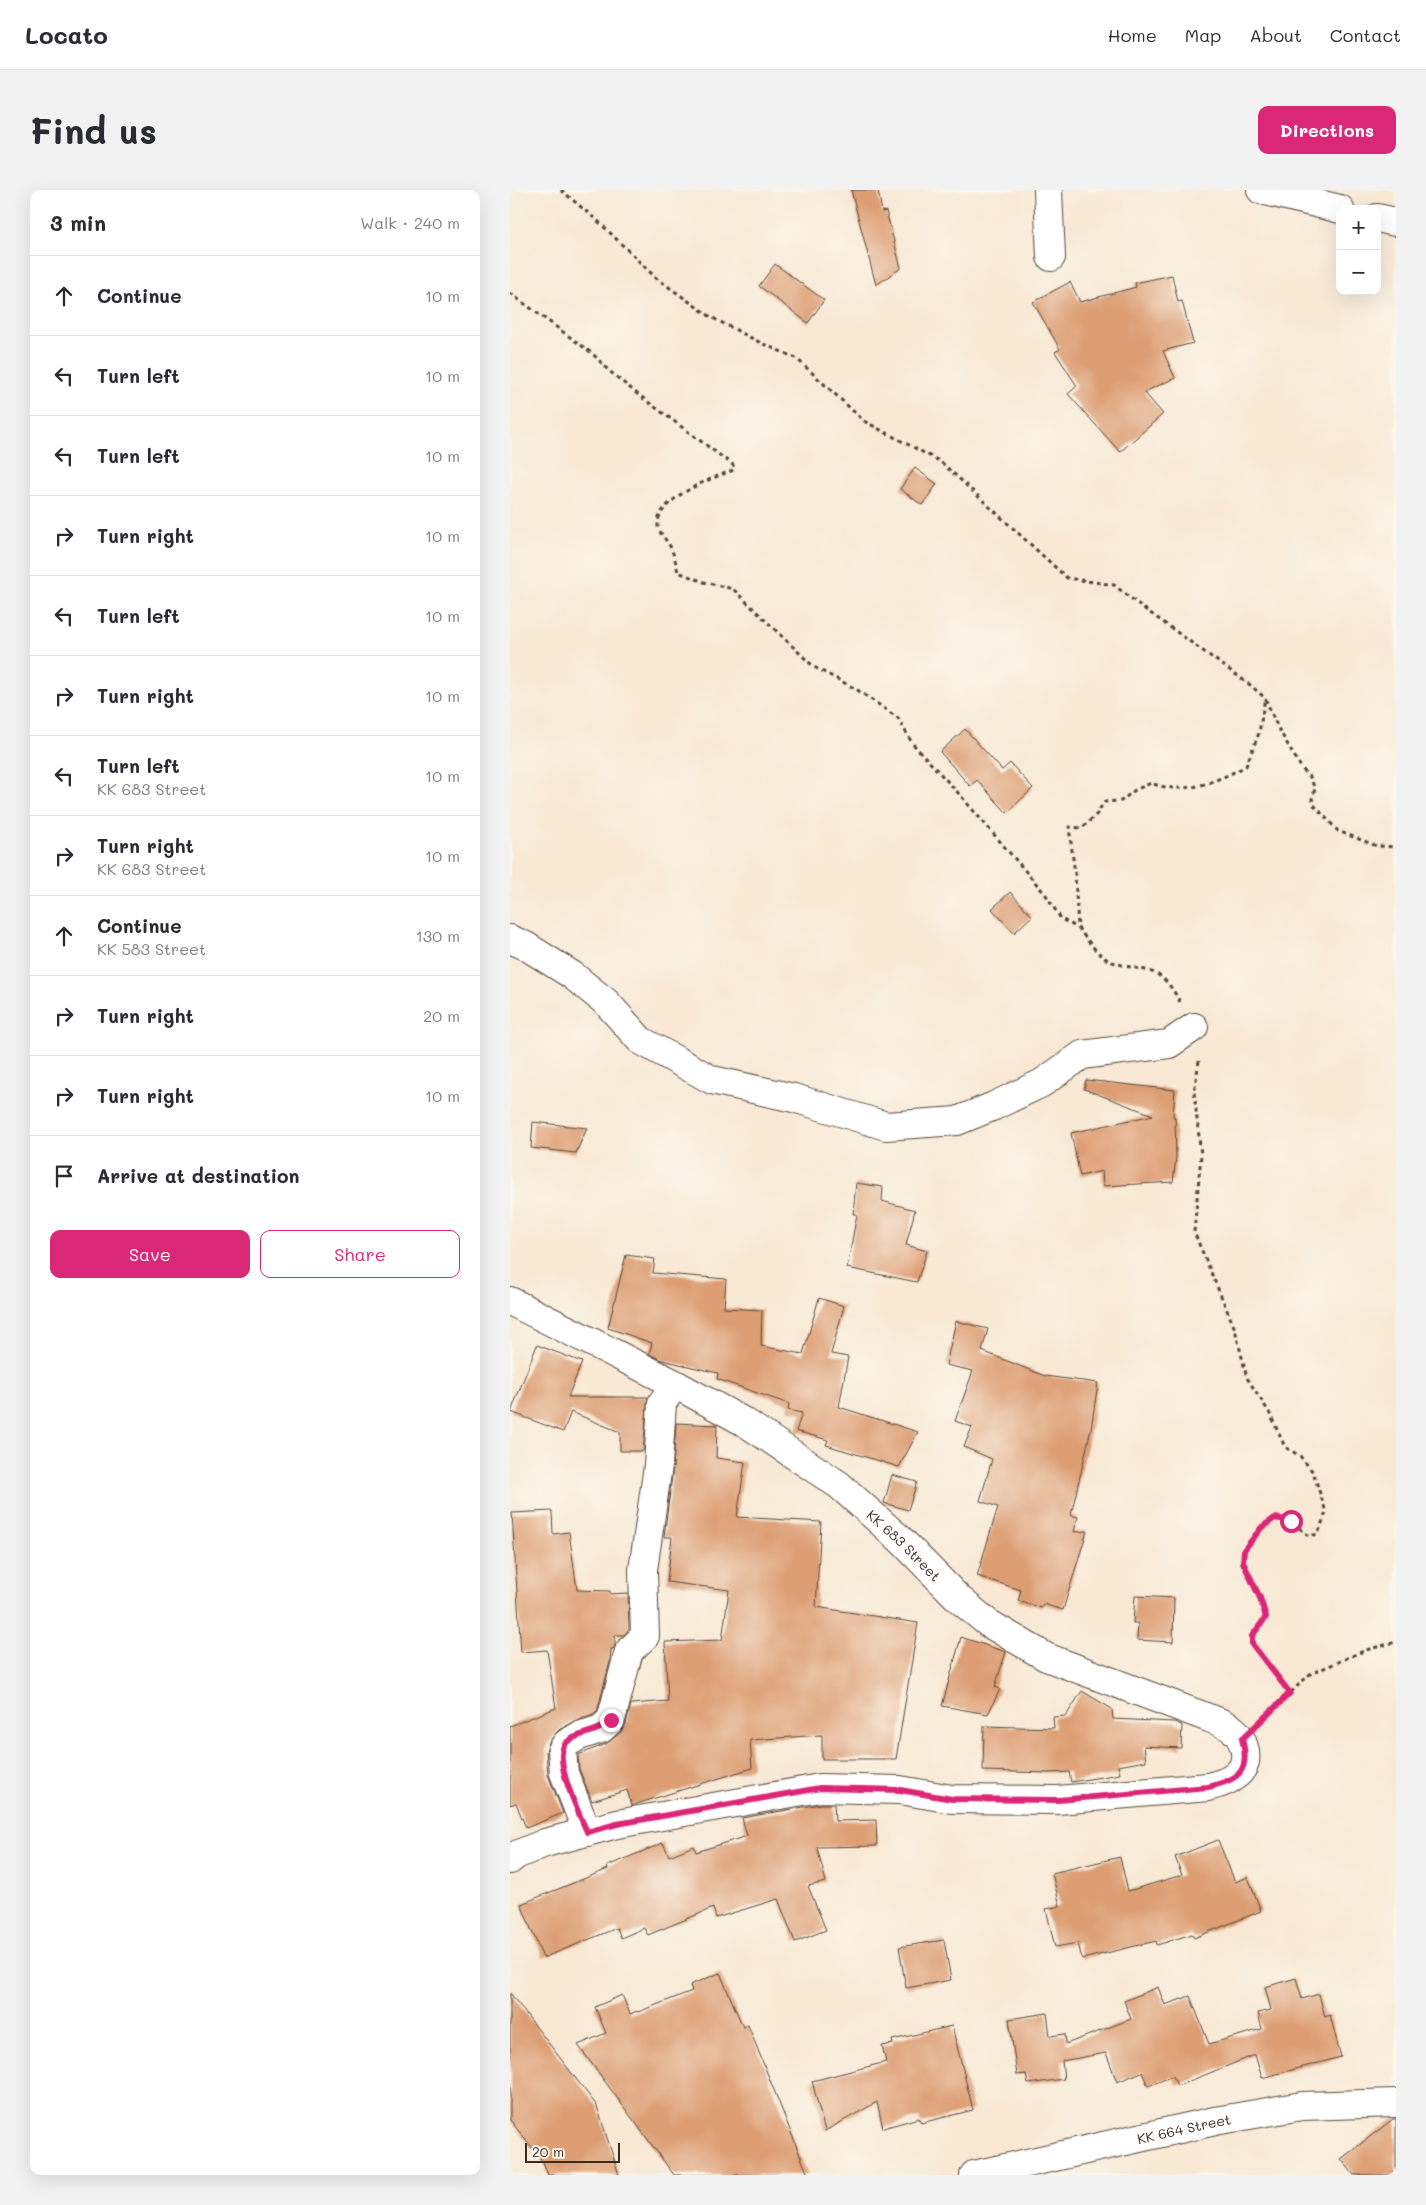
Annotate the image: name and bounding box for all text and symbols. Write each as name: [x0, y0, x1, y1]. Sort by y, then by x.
text: Locato: [25, 19, 108, 50]
text: Home: [1108, 23, 1157, 47]
text: Map: [1185, 23, 1221, 47]
text: About: [1249, 23, 1302, 47]
text: Contact: [1330, 23, 1401, 47]
button: Directions: [1258, 106, 1396, 154]
text: Find us: [30, 107, 157, 153]
map controls: [1336, 205, 1381, 295]
button: +: [1336, 205, 1381, 250]
text: 3 min: [50, 209, 106, 236]
text: Walk · 240 m: [360, 212, 460, 233]
button: −: [1336, 250, 1381, 295]
icon: ahead: [50, 282, 78, 310]
text: Continue: [97, 283, 182, 308]
text: 10 m: [425, 285, 460, 306]
icon: left: [50, 362, 78, 390]
text: Turn left: [97, 363, 180, 388]
text: 10 m: [425, 365, 460, 386]
icon: left: [50, 442, 78, 470]
text: Turn left: [97, 443, 180, 468]
text: 10 m: [425, 445, 460, 466]
icon: right: [50, 522, 78, 550]
text: Turn right: [97, 523, 194, 548]
text: 10 m: [425, 525, 460, 546]
icon: left: [50, 602, 78, 630]
text: Turn left: [97, 603, 180, 628]
text: 10 m: [425, 605, 460, 626]
icon: right: [50, 682, 78, 710]
text: Turn right: [97, 683, 194, 708]
text: 10 m: [425, 685, 460, 706]
text: Turn left: [97, 753, 180, 778]
icon: left: [50, 762, 78, 790]
text: 10 m: [425, 765, 460, 786]
text: KK 683 Street: [97, 778, 206, 799]
text: Turn right: [97, 833, 194, 858]
icon: right: [50, 842, 78, 870]
text: 10 m: [425, 845, 460, 866]
text: KK 683 Street: [97, 858, 206, 879]
text: Continue: [97, 913, 182, 938]
icon: ahead: [50, 922, 78, 950]
text: 130 m: [416, 925, 460, 946]
text: KK 583 Street: [97, 938, 206, 959]
icon: right: [50, 1002, 78, 1030]
text: Turn right: [97, 1003, 194, 1028]
text: 20 m: [423, 1005, 460, 1026]
icon: right: [50, 1082, 78, 1110]
text: Turn right: [97, 1083, 194, 1108]
text: 10 m: [425, 1085, 460, 1106]
icon: arrive: [50, 1162, 78, 1190]
text: Arrive at destination: [97, 1163, 300, 1188]
button: Save: [50, 1230, 250, 1278]
button: Share: [260, 1230, 460, 1278]
street label: KK 683 Street: [863, 1505, 945, 1585]
route start: [1280, 1510, 1303, 1533]
route end: [600, 1709, 623, 1732]
street label: KK 664 Street: [1135, 2109, 1232, 2148]
scale bar: [525, 2140, 620, 2163]
text: 20 m: [532, 2142, 564, 2161]

